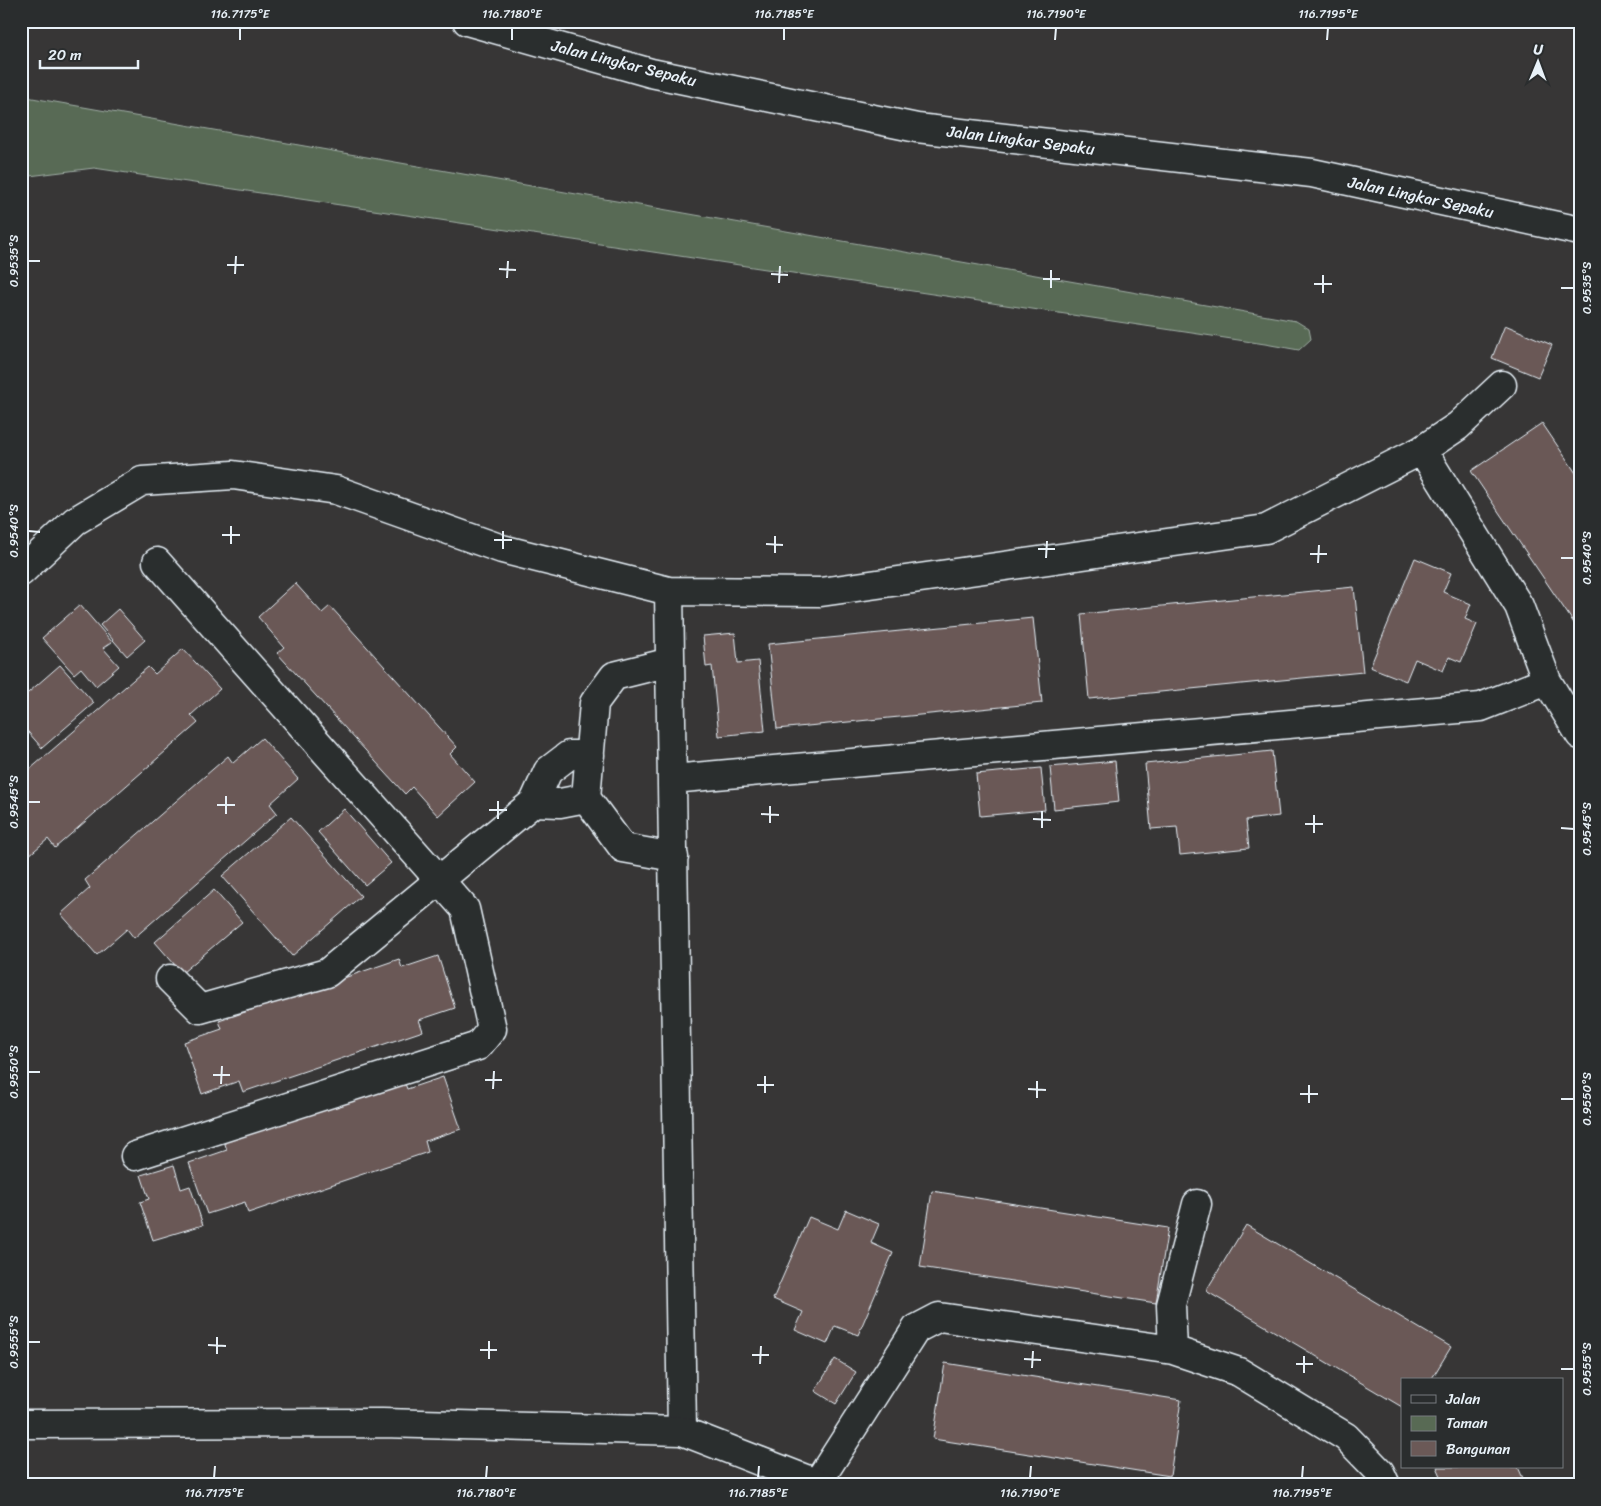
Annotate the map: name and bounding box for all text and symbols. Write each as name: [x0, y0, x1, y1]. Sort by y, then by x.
text: 116.7175°E: [211, 3, 271, 25]
text: 116.7180°E: [482, 3, 543, 25]
text: 116.7185°E: [754, 3, 815, 25]
text: 116.7190°E: [1026, 3, 1087, 25]
text: 116.7195°E: [1298, 3, 1359, 25]
street label: Jalan Lingkar Sepaku: [547, 31, 700, 95]
text: U: [1533, 37, 1544, 62]
scale bar: [40, 38, 138, 70]
north arrow: [1514, 38, 1564, 88]
text: 20 m: [48, 42, 82, 68]
street label: Jalan Lingkar Sepaku: [945, 116, 1097, 163]
street label: Jalan Lingkar Sepaku: [1344, 167, 1497, 227]
text: 0.9535°S: [3, 234, 25, 287]
text: 0.9535°S: [1576, 261, 1598, 314]
text: 0.9540°S: [3, 504, 25, 558]
text: 0.9540°S: [1576, 531, 1598, 585]
text: 0.9545°S: [3, 775, 25, 829]
text: 0.9545°S: [1576, 802, 1598, 856]
text: 0.9550°S: [3, 1045, 25, 1099]
text: 0.9550°S: [1576, 1072, 1598, 1126]
text: 0.9555°S: [3, 1315, 25, 1369]
text: 0.9555°S: [1576, 1342, 1598, 1396]
legend: [1401, 1378, 1564, 1468]
text: Jalan: [1445, 1386, 1480, 1412]
text: Taman: [1446, 1410, 1488, 1436]
text: Bangunan: [1446, 1436, 1510, 1462]
text: 116.7175°E: [185, 1482, 245, 1504]
text: 116.7180°E: [456, 1482, 517, 1504]
text: 116.7185°E: [728, 1482, 789, 1504]
text: 116.7190°E: [1000, 1482, 1061, 1504]
text: 116.7195°E: [1272, 1482, 1333, 1504]

